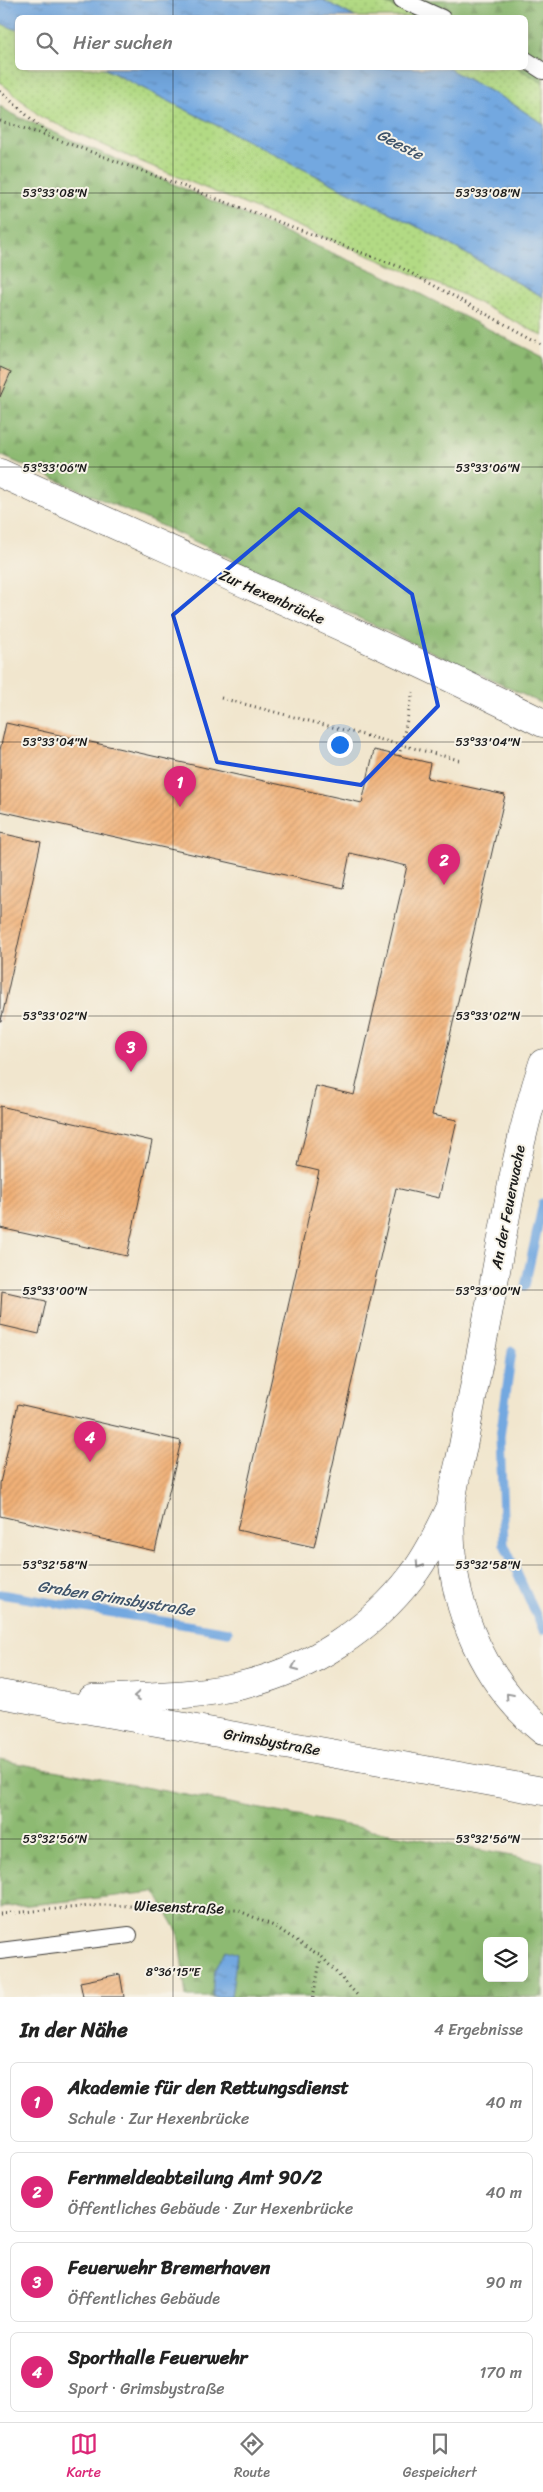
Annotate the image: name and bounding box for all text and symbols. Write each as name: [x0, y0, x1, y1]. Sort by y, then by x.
search box: [15, 15, 528, 70]
text: Hier suchen: [73, 26, 173, 59]
icon: search: [33, 29, 61, 57]
water label: Geeste: [372, 120, 430, 169]
text: 53°33'08"N: [23, 182, 88, 204]
text: 53°33'08"N: [456, 182, 521, 204]
text: 53°33'06"N: [23, 457, 88, 479]
text: 53°33'06"N: [456, 457, 521, 479]
street label: Zur Hexenbrücke: [215, 562, 329, 632]
text: 53°33'04"N: [22, 731, 88, 753]
text: 53°33'04"N: [455, 731, 521, 753]
your location: [327, 732, 353, 758]
pin: 1: [164, 766, 196, 807]
pin: 2: [428, 844, 460, 885]
text: 53°33'02"N: [23, 1005, 88, 1027]
text: 53°33'02"N: [456, 1005, 521, 1027]
pin: 3: [115, 1031, 147, 1072]
street label: An der Feuerwache: [483, 1143, 533, 1272]
text: 53°33'00"N: [22, 1280, 88, 1302]
text: 53°33'00"N: [455, 1280, 521, 1302]
pin: 4: [74, 1421, 106, 1462]
text: 53°32'58"N: [23, 1554, 88, 1576]
text: 53°32'58"N: [456, 1554, 521, 1576]
one-way arrow: [416, 1559, 425, 1569]
water label: Graben Grimsbystraße: [35, 1571, 198, 1625]
one-way arrow: [291, 1661, 300, 1671]
one-way arrow: [132, 1691, 140, 1702]
one-way arrow: [506, 1693, 515, 1702]
street label: Grimsbystraße: [222, 1721, 323, 1763]
text: 53°32'56"N: [23, 1828, 88, 1850]
text: 53°32'56"N: [456, 1828, 521, 1850]
street label: Wiesenstraße: [134, 1892, 225, 1922]
map controls: [483, 1937, 528, 1982]
button: layers: [483, 1937, 528, 1982]
text: 8°36'15"E: [146, 1961, 202, 1983]
text: In der Nähe: [20, 2011, 128, 2049]
text: 4 Ergebnisse: [434, 2015, 523, 2044]
text: Akademie für den Rettungsdienst: [68, 2071, 349, 2104]
text: 1: [34, 2088, 40, 2117]
text: 40 m: [485, 2088, 522, 2117]
text: Schule · Zur Hexenbrücke: [68, 2104, 249, 2133]
text: Fernmeldeabteilung Amt 90/2: [68, 2161, 322, 2194]
text: 2: [32, 2178, 42, 2207]
text: 40 m: [485, 2178, 522, 2207]
text: Öffentliches Gebäude · Zur Hexenbrücke: [68, 2194, 353, 2223]
text: Feuerwehr Bremerhaven: [68, 2251, 270, 2284]
text: 3: [33, 2268, 41, 2297]
text: 90 m: [486, 2268, 522, 2297]
text: Öffentliches Gebäude: [68, 2284, 220, 2313]
text: Sporthalle Feuerwehr: [68, 2341, 247, 2374]
text: 4: [32, 2358, 42, 2387]
text: 170 m: [479, 2358, 522, 2387]
text: Sport · Grimsbystraße: [68, 2374, 225, 2403]
tab: Karte: [66, 2430, 101, 2485]
tab: Route: [234, 2430, 270, 2485]
tab: Gespeichert: [403, 2430, 477, 2485]

